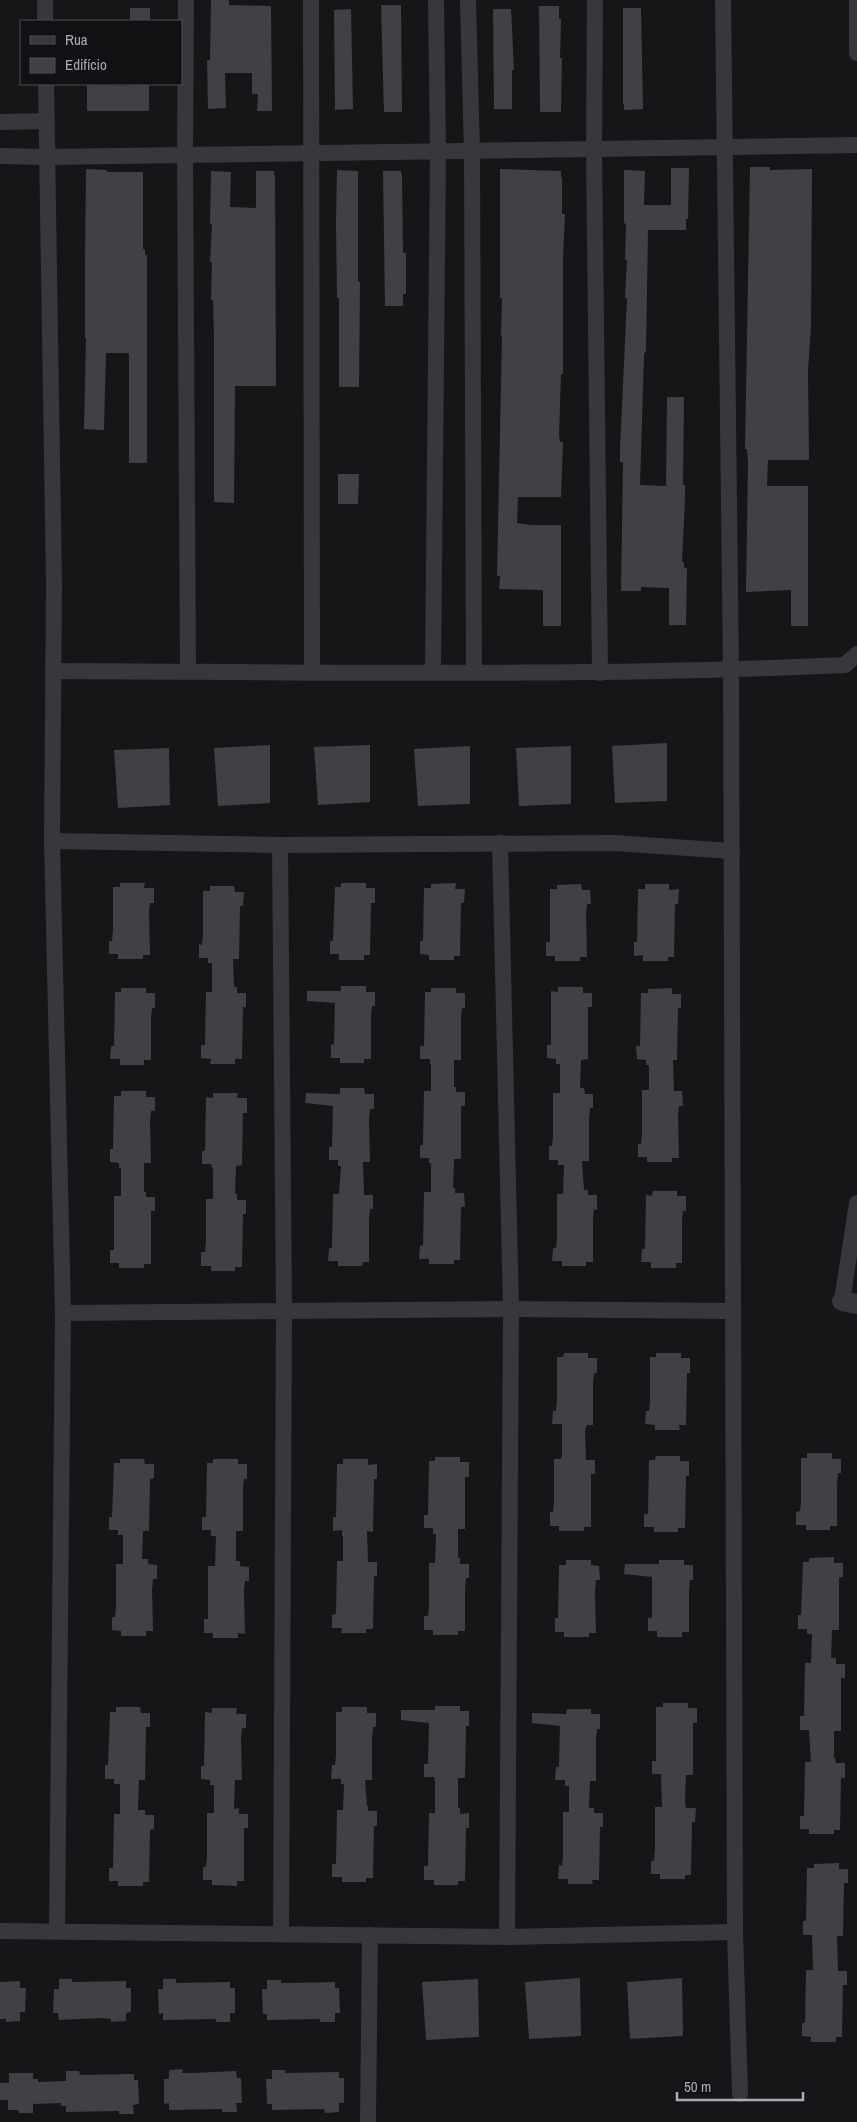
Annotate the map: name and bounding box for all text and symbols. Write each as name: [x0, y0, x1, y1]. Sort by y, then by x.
legend: [20, 20, 182, 85]
text: Rua: [65, 29, 88, 50]
text: Edifício: [65, 54, 107, 75]
scale bar: [677, 2070, 803, 2102]
text: 50 m: [684, 2076, 711, 2097]

